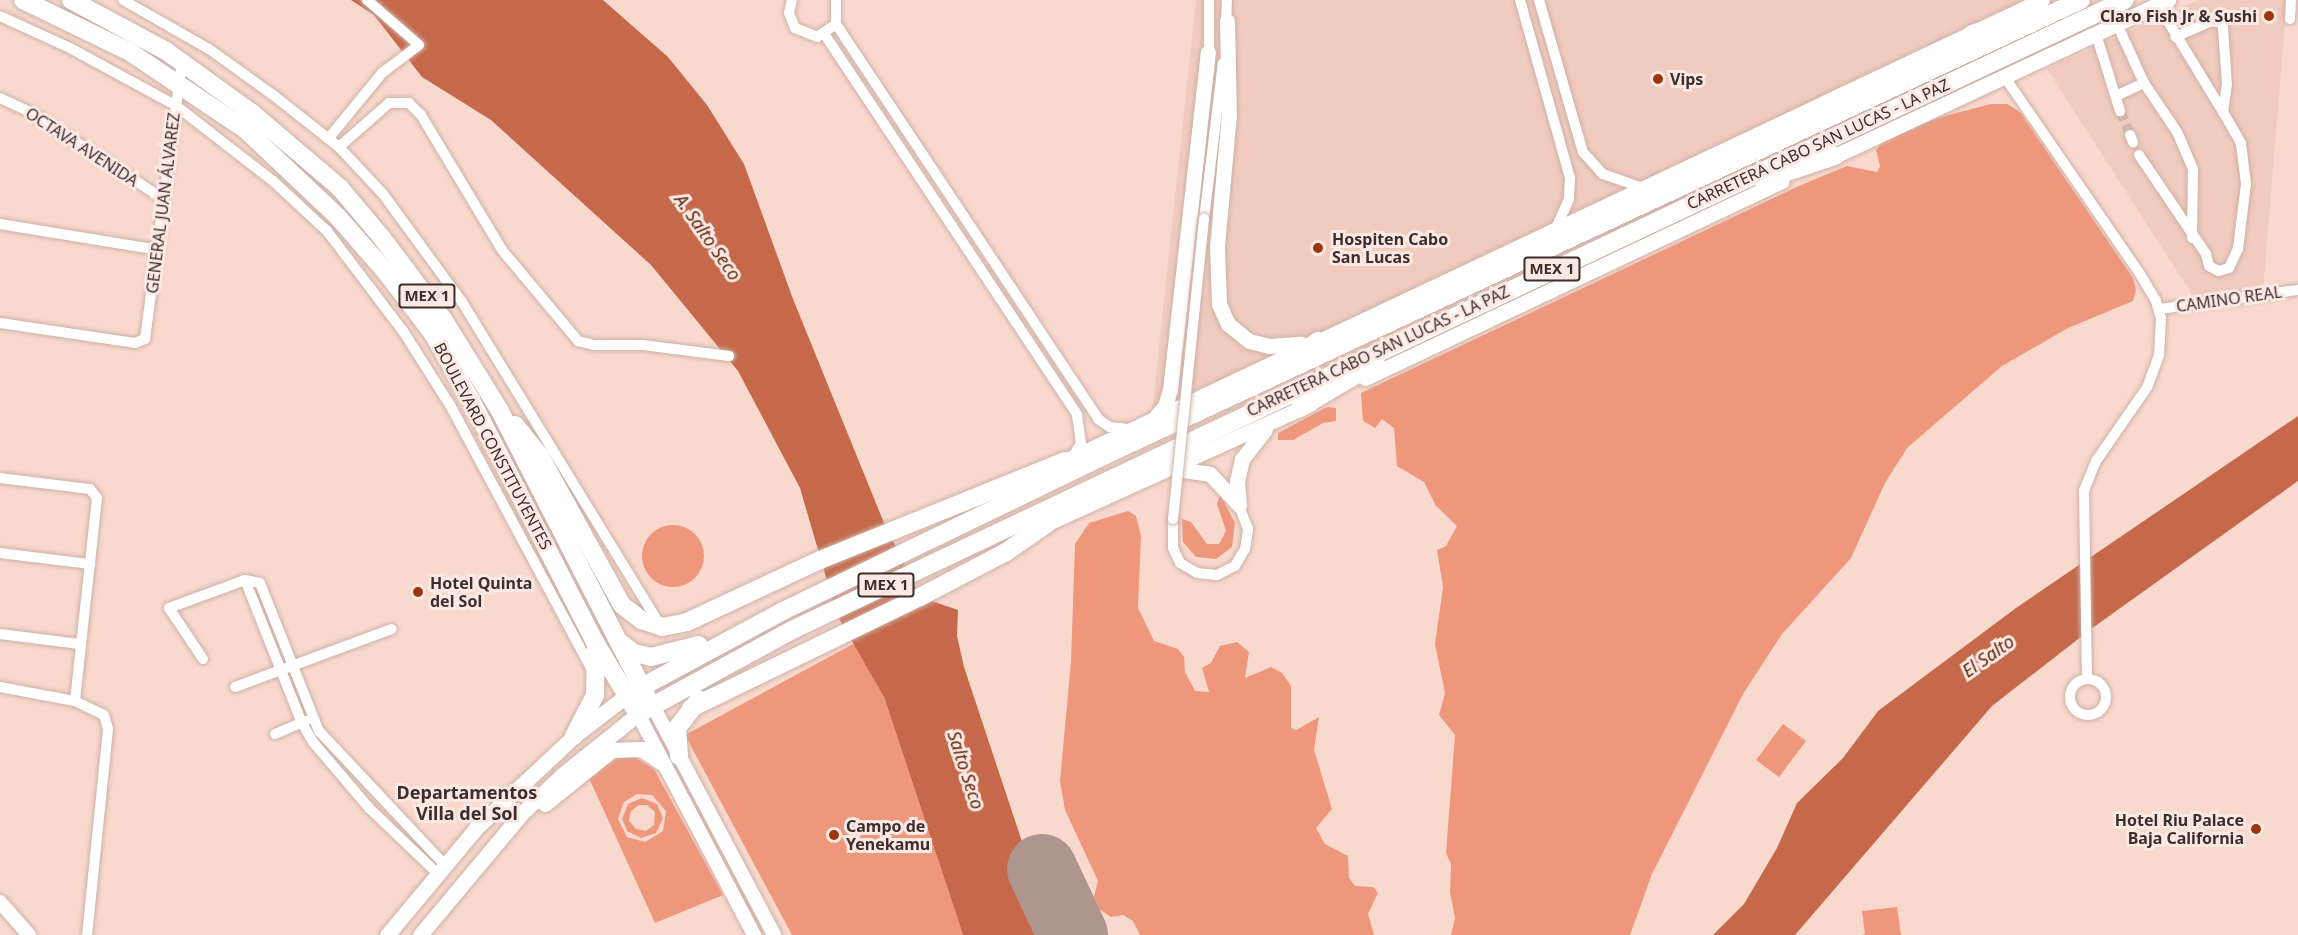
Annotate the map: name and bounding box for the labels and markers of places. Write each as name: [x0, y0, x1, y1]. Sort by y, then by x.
place label: Claro Fish Jr & Sushi: [2100, 6, 2257, 26]
marker: Claro Fish Jr & Sushi: [2262, 9, 2276, 23]
place label: Vips: [1670, 69, 1703, 89]
marker: Vips: [1651, 72, 1665, 86]
place label: Hospiten Cabo San Lucas: [1332, 229, 1448, 267]
marker: Hospiten Cabo San Lucas: [1309, 239, 1327, 257]
place label: Hotel Quinta del Sol: [430, 573, 532, 611]
marker: Hotel Quinta del Sol: [411, 585, 425, 599]
place label: Hotel Riu Palace Baja California: [2115, 810, 2244, 848]
place label: Campo de Yenekamu: [846, 816, 930, 854]
marker: Hotel Riu Palace Baja California: [2249, 822, 2263, 836]
marker: Campo de Yenekamu: [827, 828, 841, 842]

